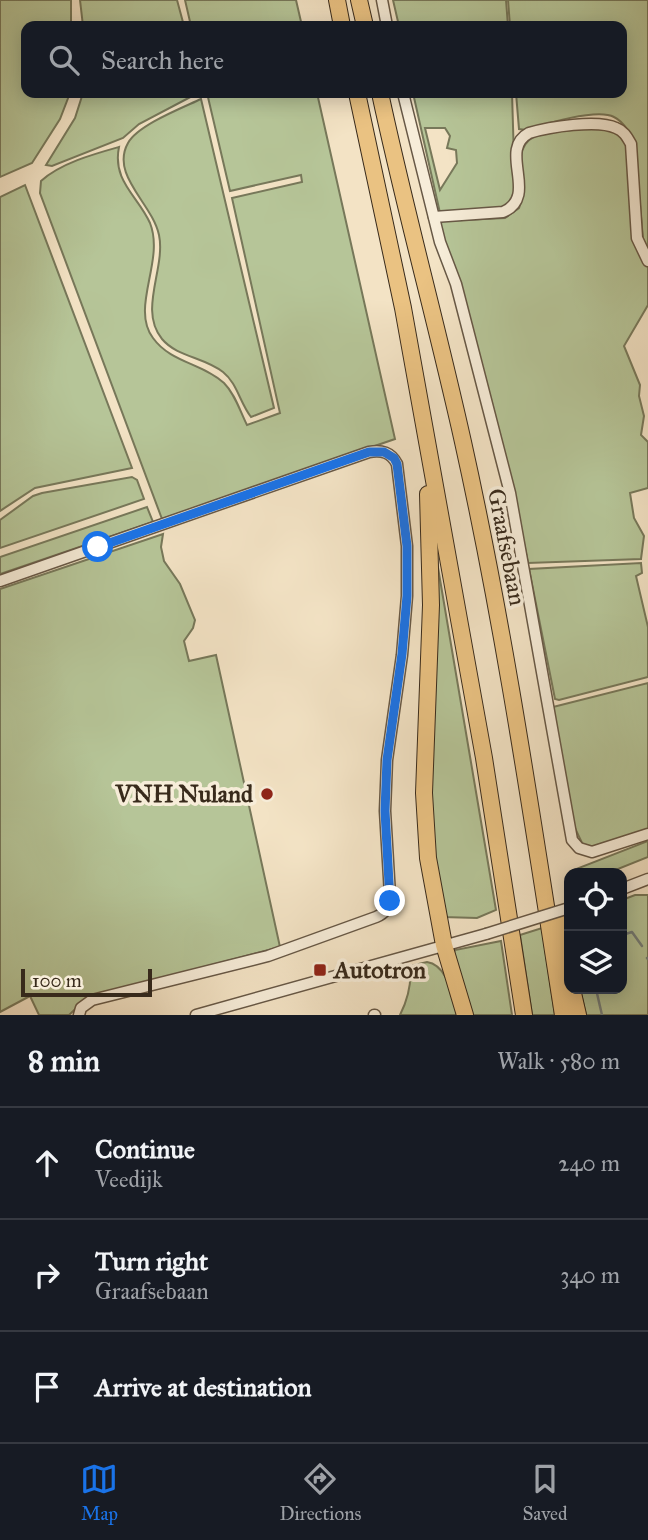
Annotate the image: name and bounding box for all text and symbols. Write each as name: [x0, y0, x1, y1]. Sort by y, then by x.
search box: [21, 21, 627, 98]
icon: search: [45, 41, 83, 79]
text: Search here: [101, 44, 224, 76]
street label: Graafsebaan: [481, 486, 533, 608]
route start: [82, 531, 113, 562]
place label: VNH Nuland: [115, 779, 254, 809]
marker: VNH Nuland: [259, 786, 275, 802]
map controls: [564, 868, 627, 994]
button: locate: [564, 868, 627, 931]
route end: [374, 885, 405, 916]
button: layers: [564, 931, 627, 994]
place label: Autotron: [332, 955, 426, 985]
marker: Autotron: [312, 962, 328, 978]
scale bar: [21, 966, 152, 998]
text: 100 m: [32, 969, 82, 992]
text: 8 min: [28, 1043, 100, 1079]
text: Walk · 580 m: [497, 1047, 620, 1075]
text: Continue: [95, 1133, 195, 1165]
icon: ahead: [28, 1144, 66, 1182]
text: 240 m: [558, 1149, 620, 1177]
text: Veedijk: [95, 1165, 163, 1193]
text: Turn right: [95, 1245, 208, 1277]
icon: right: [28, 1256, 66, 1294]
text: 340 m: [560, 1261, 620, 1289]
text: Graafsebaan: [95, 1277, 209, 1305]
icon: arrive: [28, 1368, 66, 1406]
text: Arrive at destination: [95, 1371, 312, 1403]
tab: Map: [80, 1460, 118, 1525]
tab: Directions: [279, 1460, 361, 1525]
tab: Saved: [522, 1460, 568, 1525]

